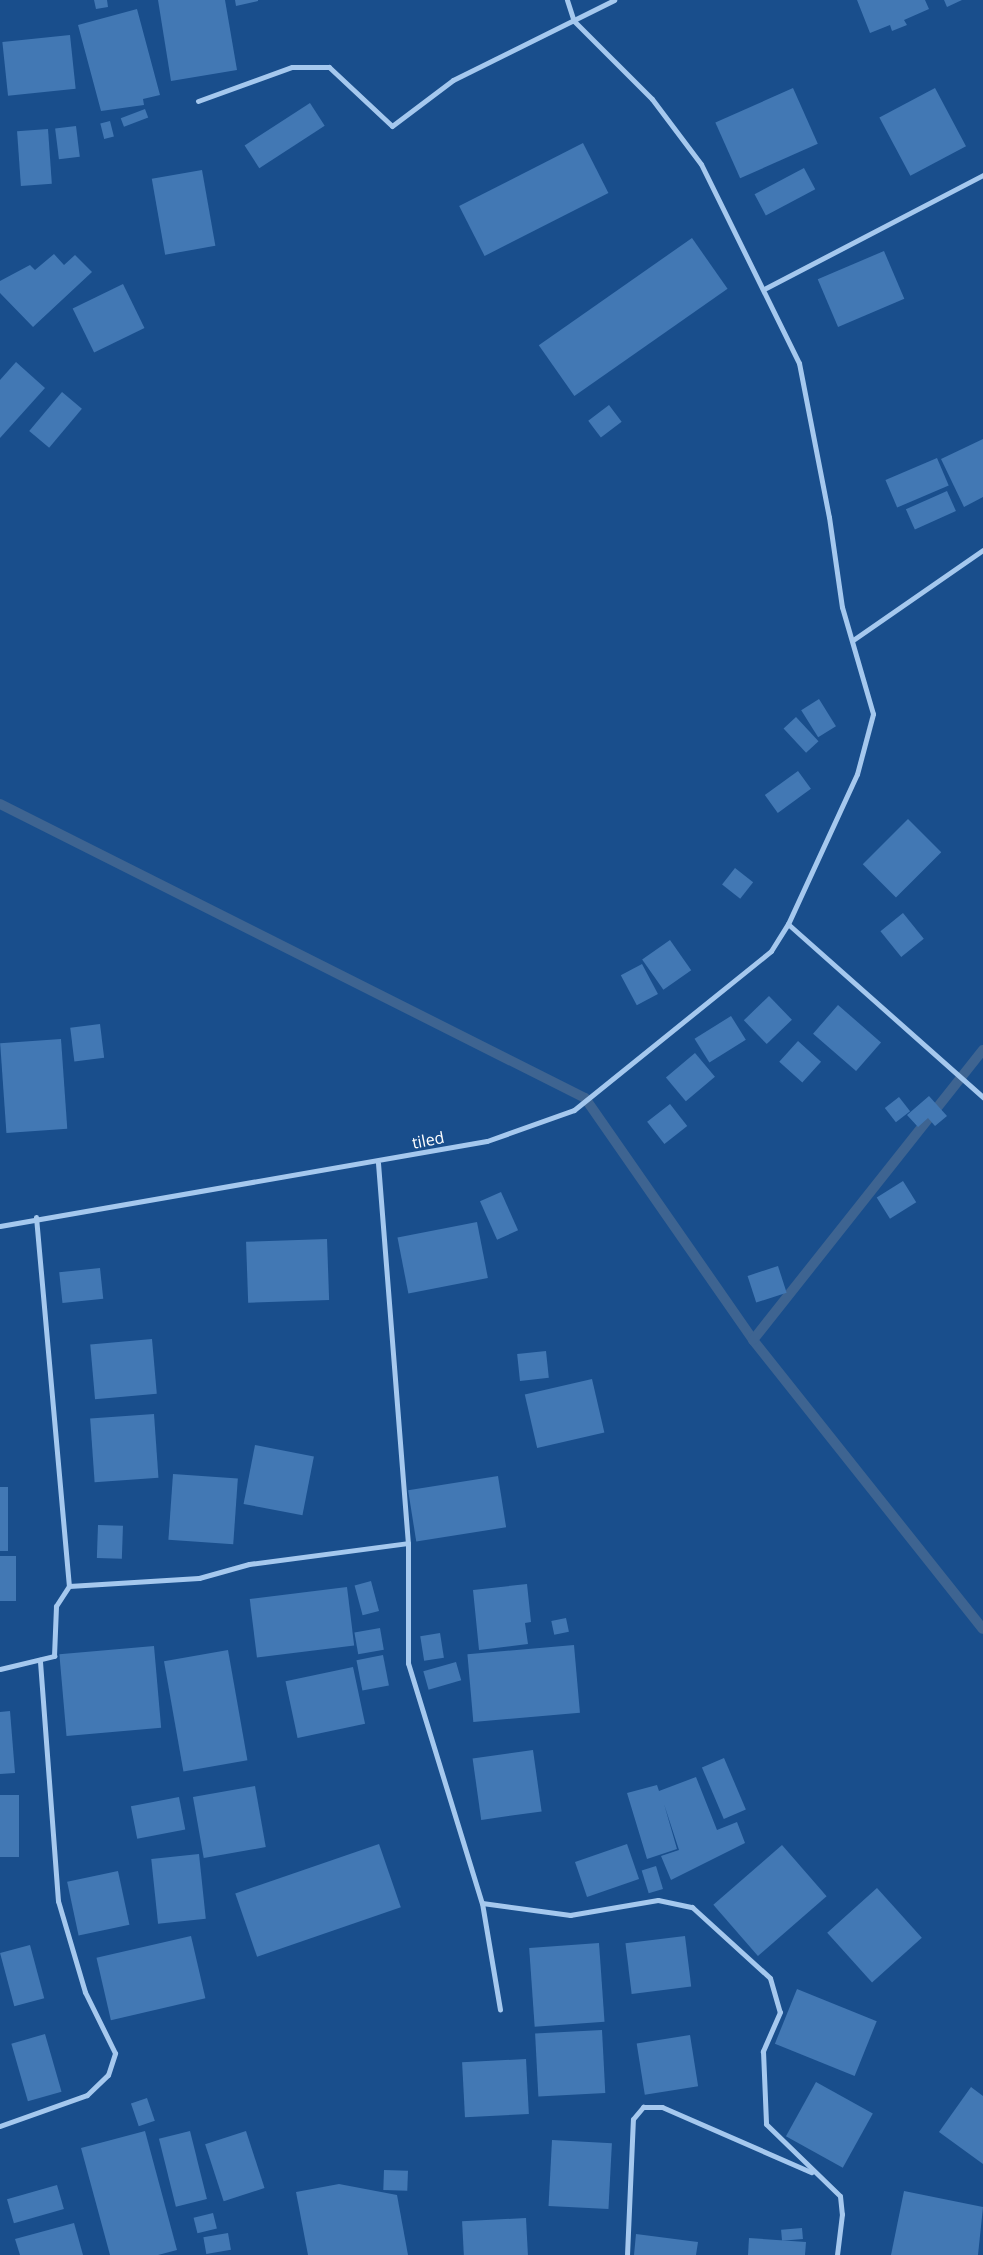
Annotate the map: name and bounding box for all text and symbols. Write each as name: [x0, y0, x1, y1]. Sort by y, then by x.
street label: tiled: [410, 1127, 446, 1153]

